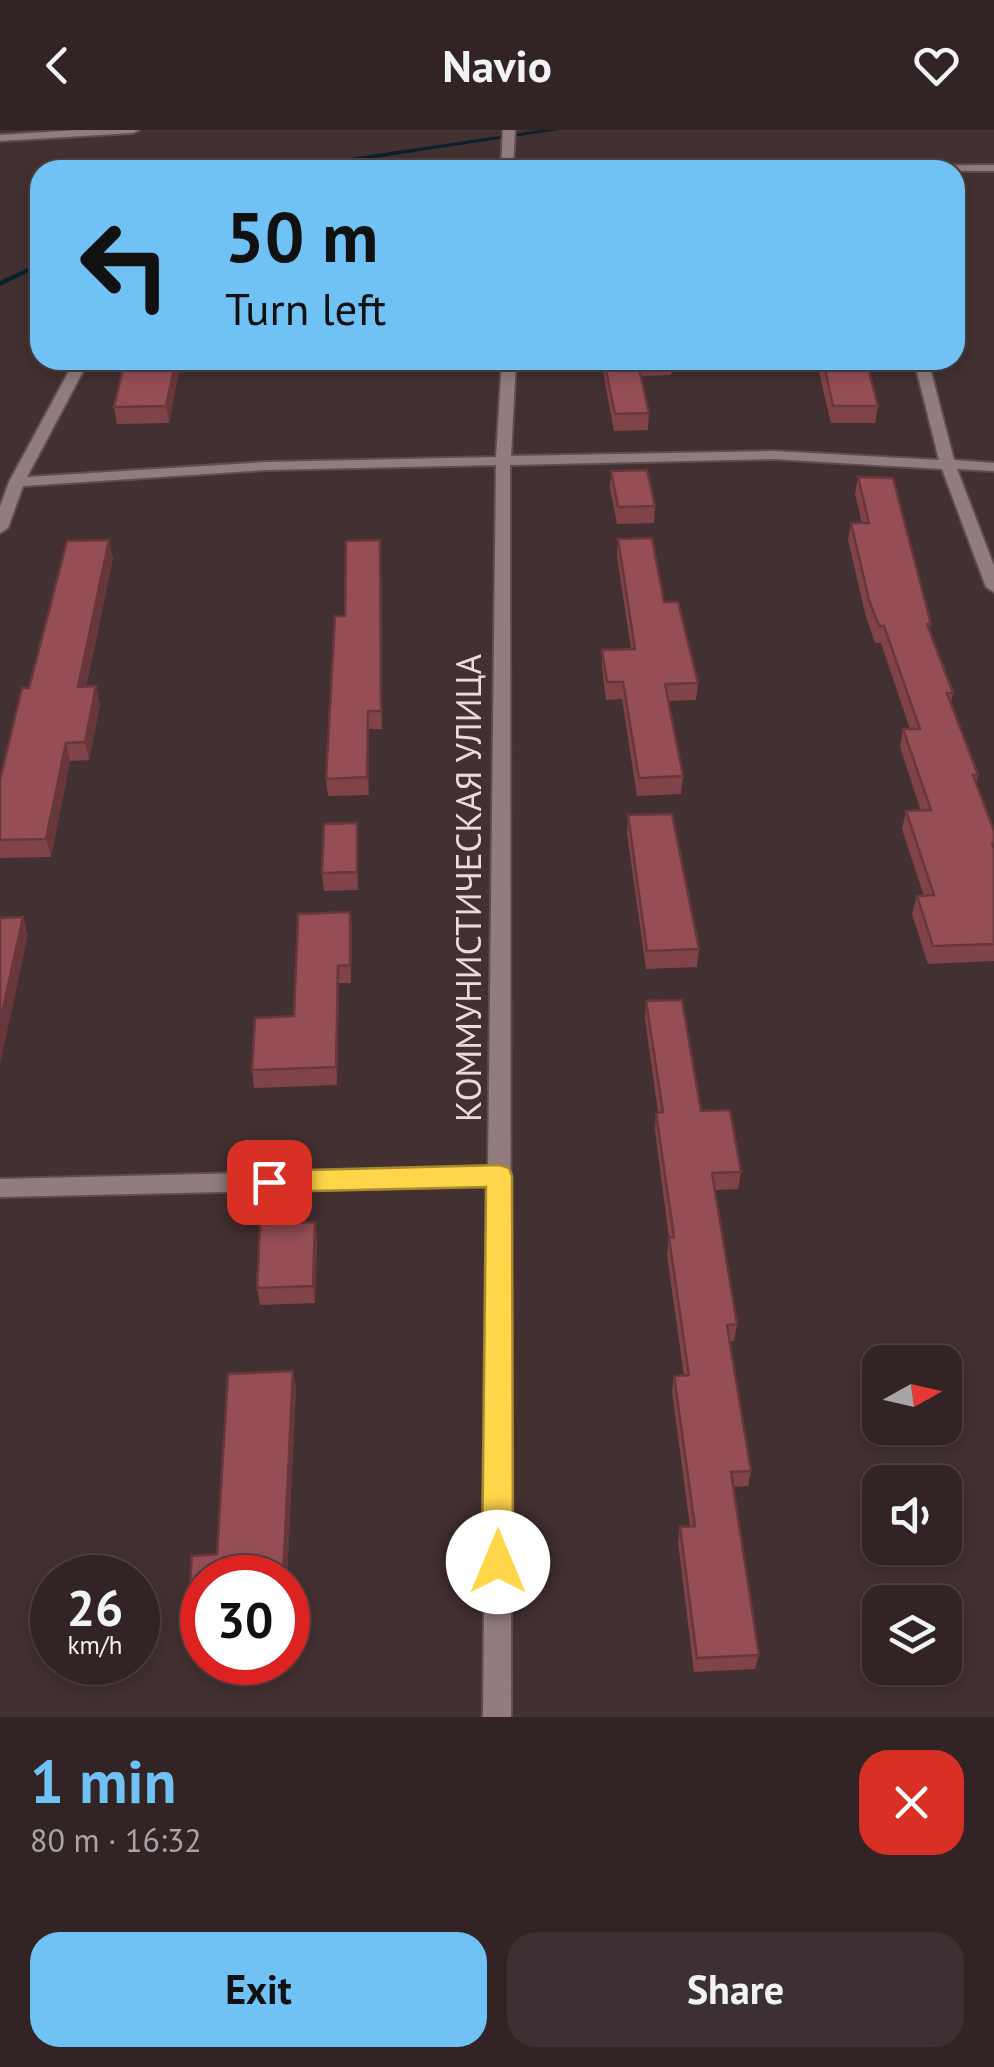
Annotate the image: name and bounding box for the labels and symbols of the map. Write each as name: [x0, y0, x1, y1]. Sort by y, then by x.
street label: КОММУНИСТИЧЕСКАЯ УЛИЦА: [445, 653, 491, 1122]
pin: [227, 1140, 312, 1225]
north arrow: [862, 1345, 962, 1445]
position arrow: [446, 1510, 550, 1614]
speed limit sign: 30: [180, 1555, 310, 1685]

